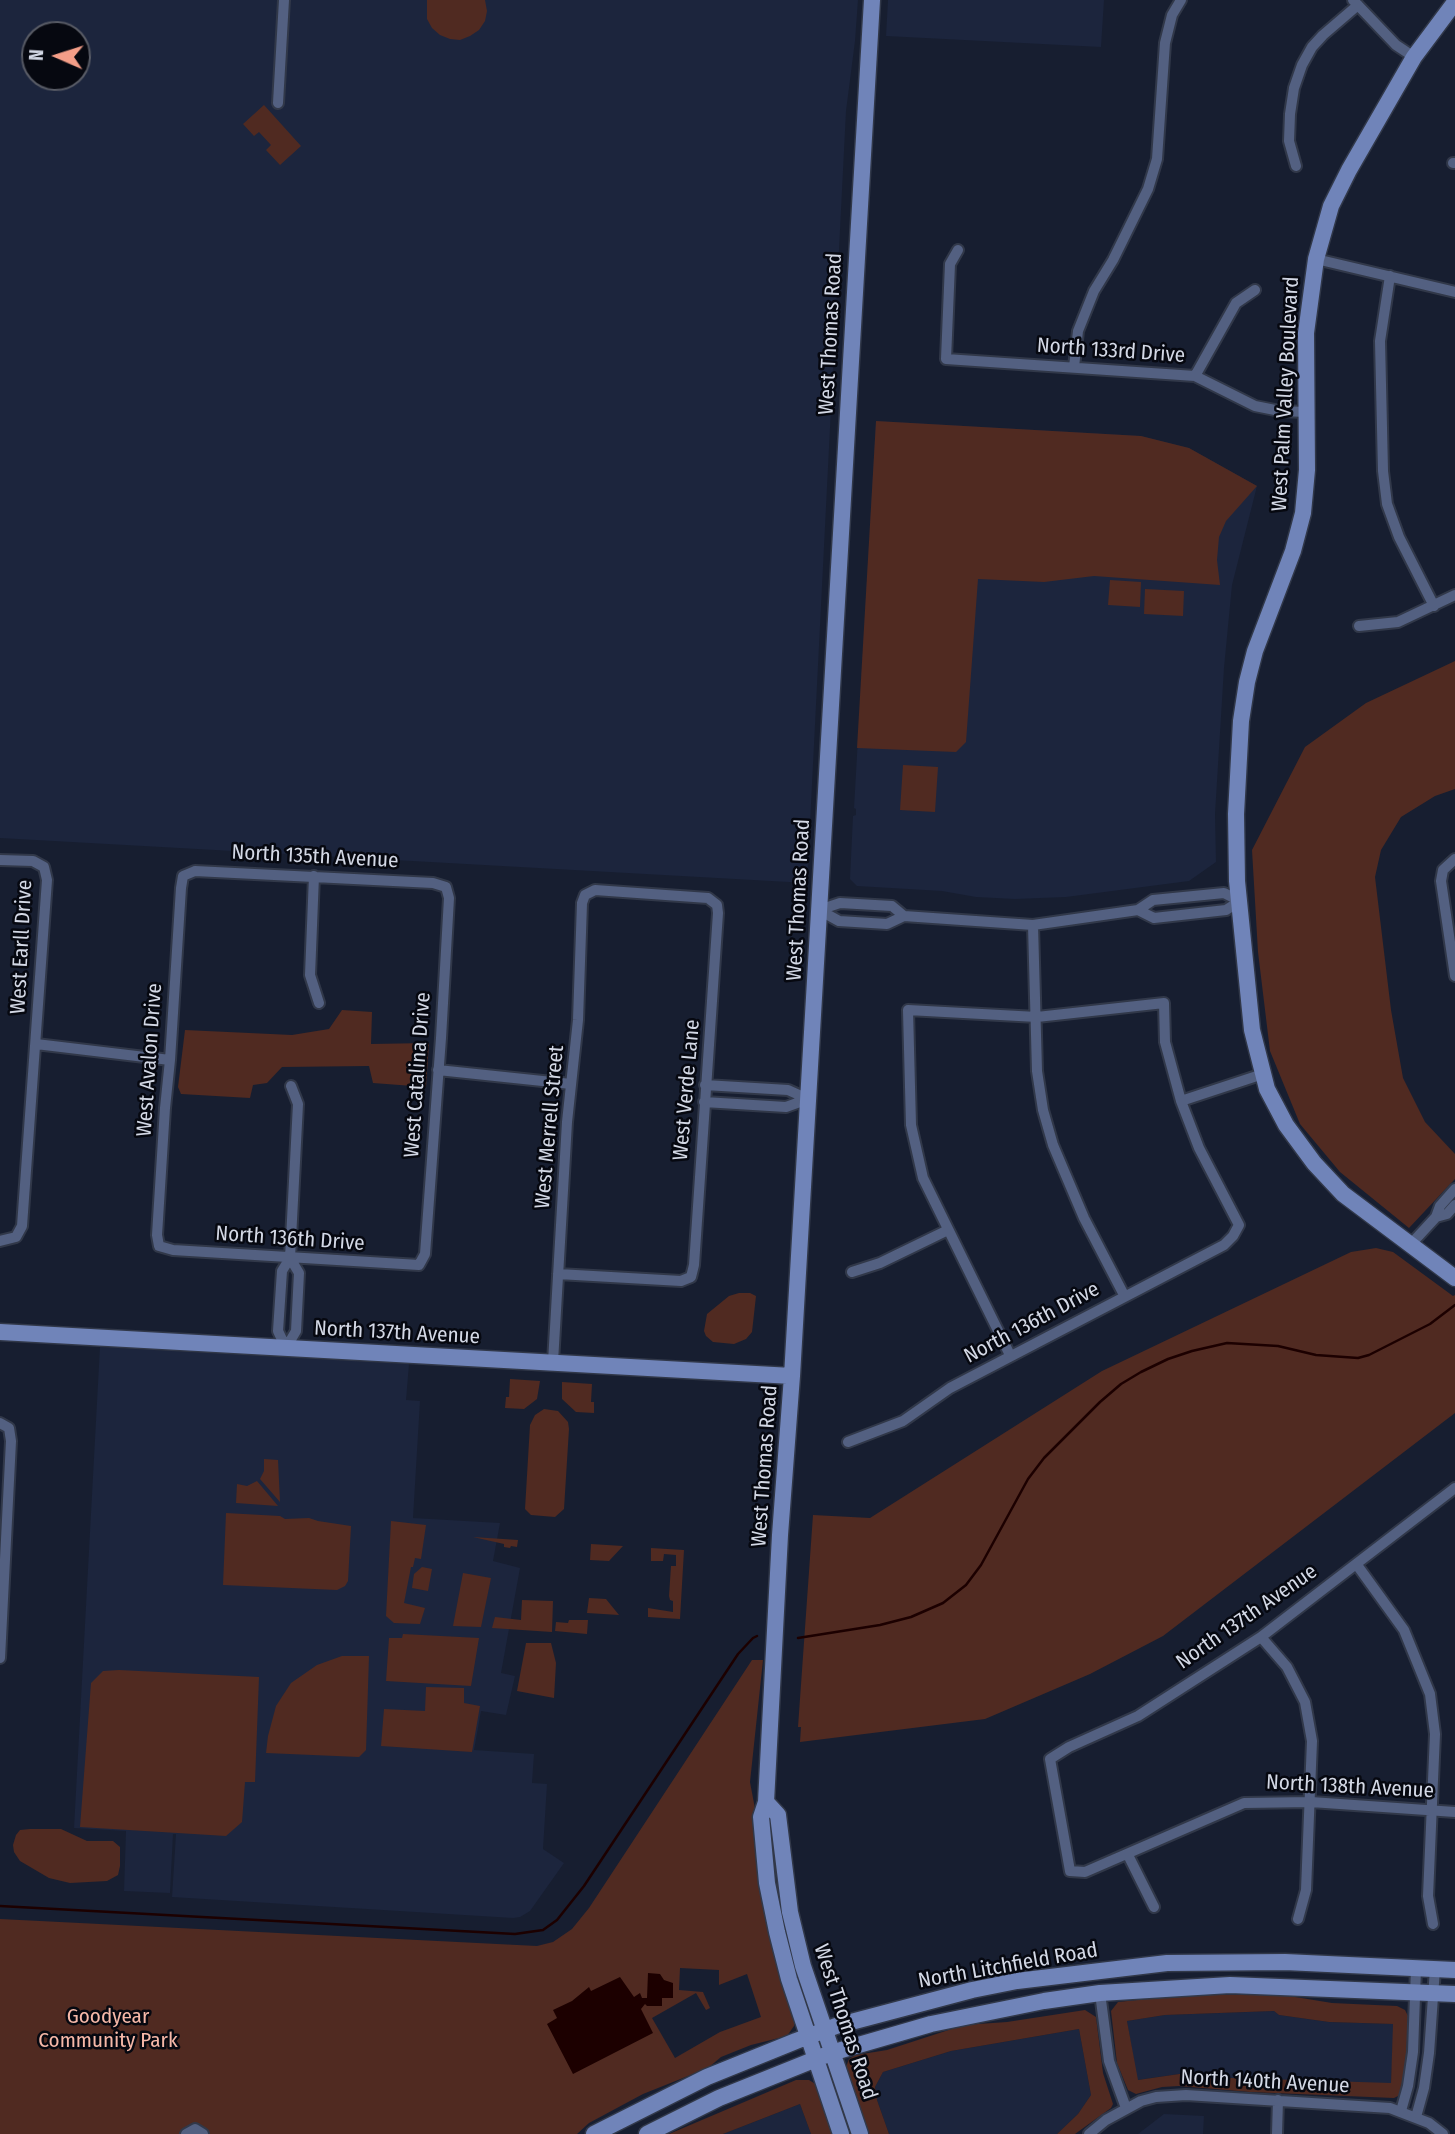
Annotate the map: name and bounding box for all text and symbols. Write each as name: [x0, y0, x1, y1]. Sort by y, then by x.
north arrow: [21, 21, 91, 91]
text: N: [25, 49, 48, 61]
street label: West Thomas Road: [814, 252, 848, 416]
street label: West Palm Valley Boulevard: [1267, 276, 1305, 512]
street label: North 133rd Drive: [1036, 333, 1186, 369]
street label: West Thomas Road: [782, 818, 816, 982]
street label: North 135th Avenue: [231, 840, 399, 874]
street label: West Earll Drive: [6, 879, 38, 1015]
street label: West Avalon Drive: [132, 982, 168, 1138]
street label: West Catalina Drive: [400, 991, 436, 1159]
street label: West Verde Lane: [668, 1018, 706, 1162]
street label: West Merrell Street: [530, 1044, 570, 1210]
street label: North 136th Drive: [215, 1221, 365, 1257]
street label: North 136th Drive: [960, 1277, 1104, 1369]
street label: North 137th Avenue: [313, 1316, 481, 1350]
street label: West Thomas Road: [747, 1384, 783, 1548]
street label: North 137th Avenue: [1172, 1559, 1322, 1675]
street label: North 138th Avenue: [1265, 1770, 1435, 1804]
street label: North Litchfield Road: [916, 1938, 1100, 1994]
street label: West Thomas Road: [808, 1941, 882, 2103]
park label: Goodyear Community Park: [38, 2004, 178, 2054]
street label: North 140th Avenue: [1180, 2065, 1350, 2099]

